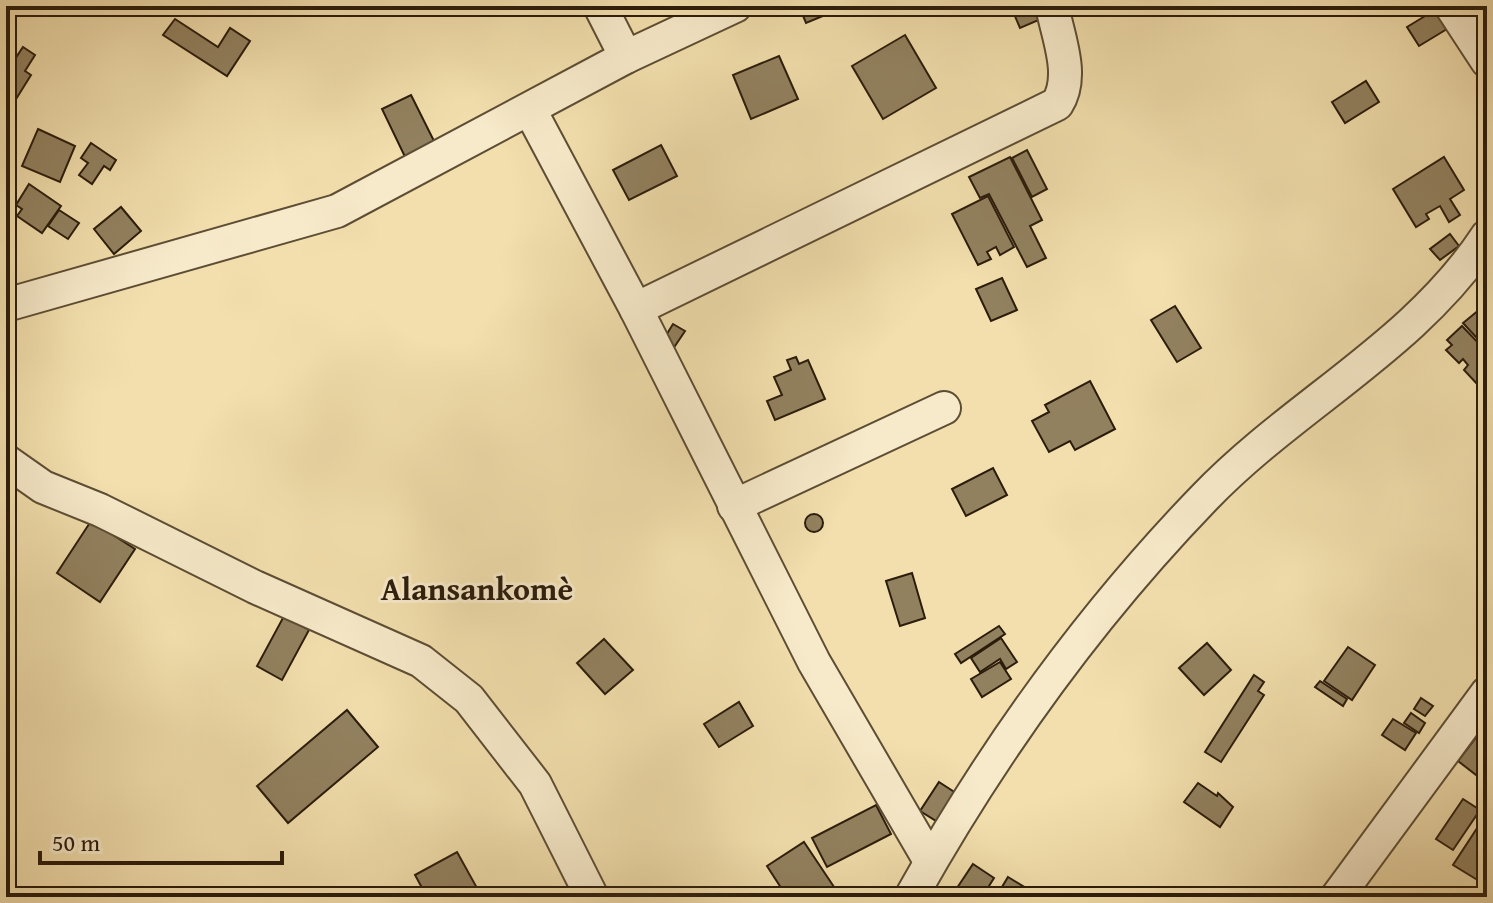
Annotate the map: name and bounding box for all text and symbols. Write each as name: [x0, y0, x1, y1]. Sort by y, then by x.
district label: Alansankomè: [381, 565, 573, 612]
scale bar: [40, 815, 282, 865]
text: 50 m: [52, 825, 100, 860]

